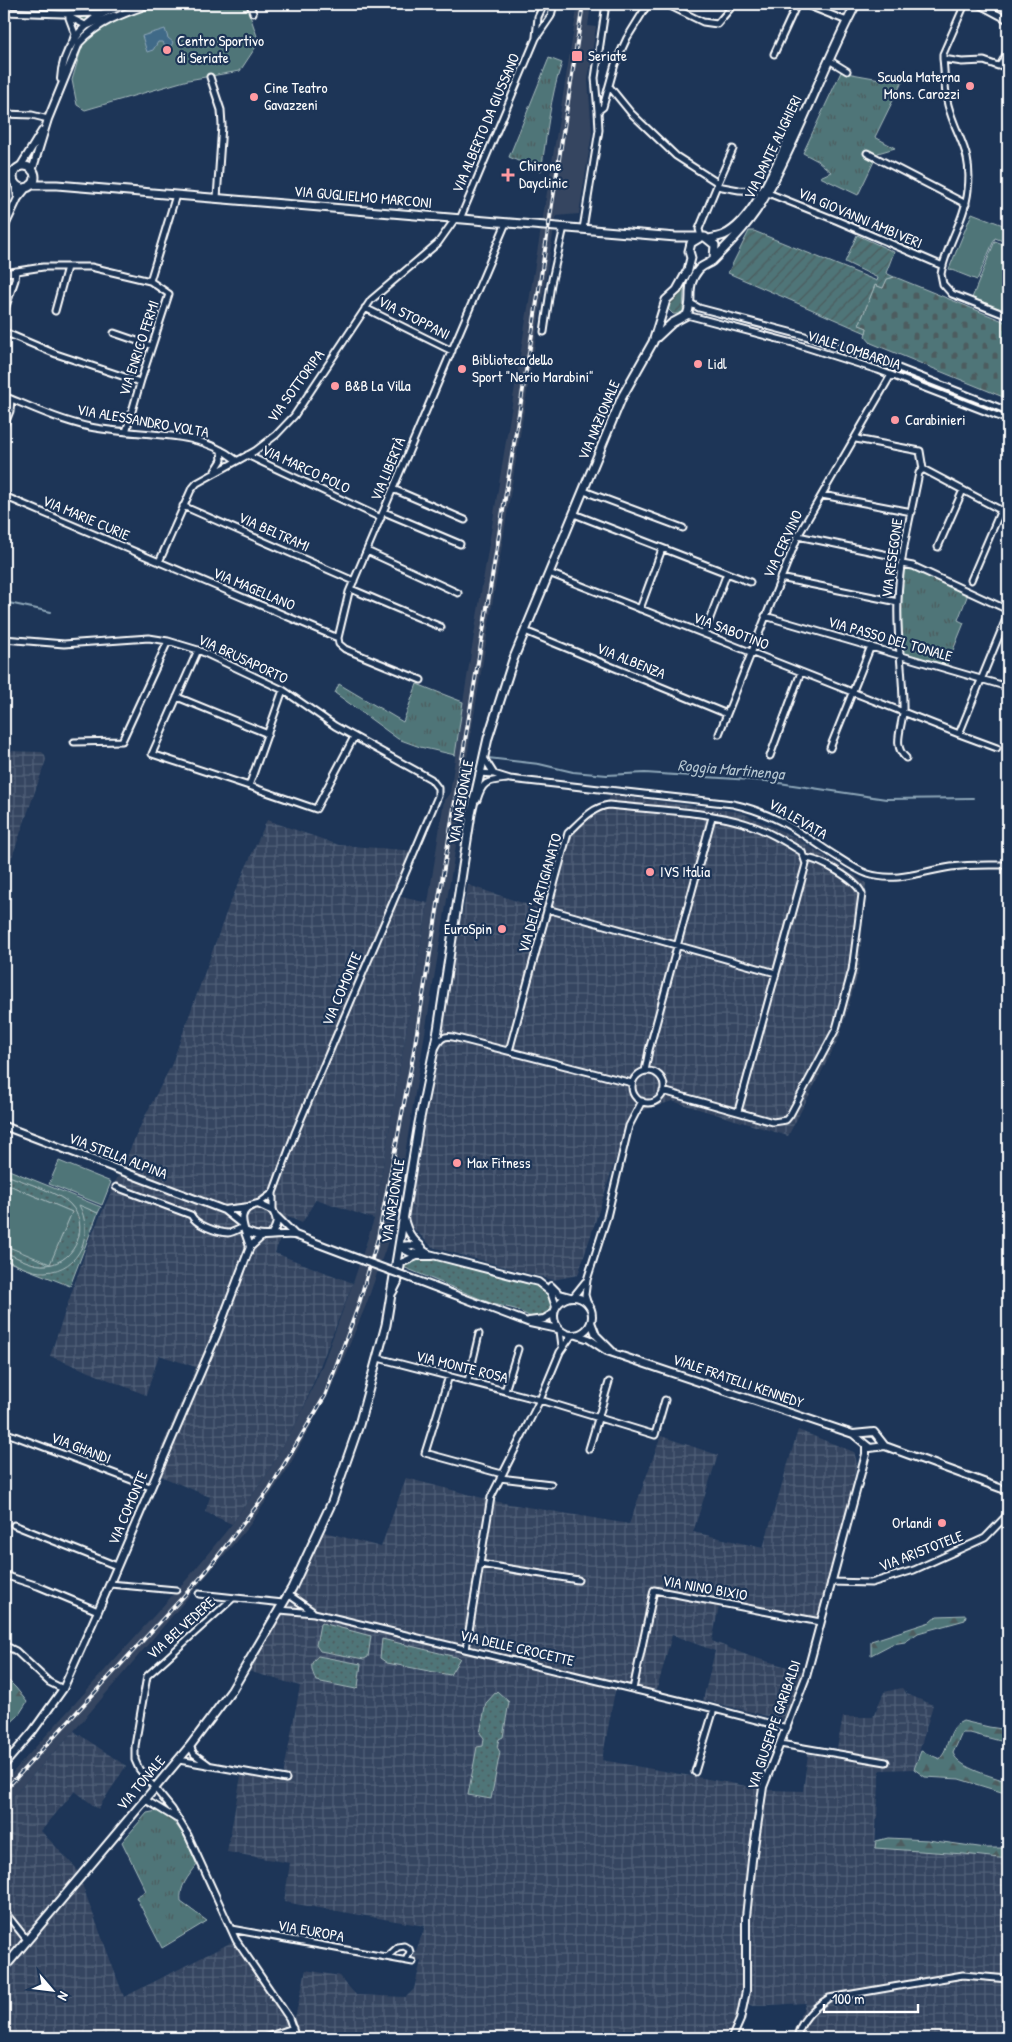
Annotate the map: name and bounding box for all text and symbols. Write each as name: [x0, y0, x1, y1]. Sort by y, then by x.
place label: Centro Sportivo di Seriate: [177, 30, 264, 68]
marker: Centro Sportivo di Seriate: [161, 44, 173, 56]
place label: Seriate: [588, 45, 627, 66]
marker: Seriate: [570, 49, 584, 63]
street label: VIA ALBERTO DA GIUSSANO: [447, 50, 524, 196]
place label: Scuola Materna Mons. Carozzi: [878, 66, 960, 104]
place label: Cine Teatro Gavazzeni: [264, 77, 328, 115]
marker: Scuola Materna Mons. Carozzi: [964, 80, 976, 92]
marker: Cine Teatro Gavazzeni: [248, 91, 260, 103]
street label: VIA DANTE ALIGHIERI: [738, 91, 807, 202]
place label: Chirone Dayclinic: [519, 155, 568, 193]
marker: Chirone Dayclinic: [501, 168, 515, 182]
street label: VIA GUGLIELMO MARCONI: [293, 180, 433, 213]
street label: VIA GIOVANNI AMBIVERI: [795, 182, 926, 253]
street label: VIA STOPPANI: [375, 290, 454, 345]
street label: VIA ENRICO FERMI: [113, 297, 164, 398]
street label: VIALE LOMBARDIA: [805, 324, 904, 375]
street label: VIA SOTTORIPA: [262, 345, 330, 426]
place label: Biblioteca dello Sport "Nerio Marabini": [472, 349, 594, 387]
place label: Lidl: [708, 353, 727, 374]
marker: Lidl: [692, 358, 704, 370]
marker: Biblioteca dello Sport "Nerio Marabini": [456, 363, 468, 375]
place label: B&B La Villa: [345, 375, 411, 396]
street label: VIA NAZIONALE: [572, 376, 625, 463]
marker: B&B La Villa: [329, 380, 341, 392]
street label: VIA ALESSANDRO VOLTA: [75, 399, 211, 443]
place label: Carabinieri: [905, 409, 966, 430]
marker: Carabinieri: [889, 414, 901, 426]
street label: VIA LIBERTÀ: [365, 433, 411, 504]
street label: VIA MARCO POLO: [259, 439, 354, 498]
street label: VIA MARIE CURIE: [39, 490, 133, 545]
street label: VIA BELTRAMI: [235, 506, 313, 557]
street label: VIA CERVINO: [758, 506, 807, 581]
street label: VIA RESEGONE: [876, 517, 908, 599]
street label: VIA MAGELLANO: [210, 562, 299, 615]
street label: VIA SABOTINO: [690, 606, 772, 655]
street label: VIA PASSO DEL TONALE: [825, 611, 955, 666]
street label: VIA BRUSAPORTO: [195, 628, 292, 689]
street label: VIA ALBENZA: [594, 637, 669, 684]
water label: Roggia Martinenga: [677, 753, 787, 785]
street label: VIA NAZIONALE: [443, 758, 478, 846]
street label: VIA LEVATA: [765, 793, 832, 844]
street label: VIA DELL'ARTIGIANATO: [512, 831, 567, 955]
place label: IVS Italia: [660, 861, 710, 882]
marker: IVS Italia: [644, 866, 656, 878]
place label: EuroSpin: [444, 918, 492, 939]
marker: EuroSpin: [496, 923, 508, 935]
street label: VIA COMONTE: [317, 948, 367, 1029]
street label: VIA STELLA ALPINA: [66, 1127, 171, 1184]
place label: Max Fitness: [467, 1152, 531, 1173]
street label: VIA NAZIONALE: [375, 1157, 410, 1245]
marker: Max Fitness: [451, 1157, 463, 1169]
street label: VIA MONTE ROSA: [414, 1345, 511, 1388]
street label: VIALE FRATELLI KENNEDY: [670, 1348, 807, 1413]
street label: VIA GHANDI: [48, 1426, 114, 1469]
street label: VIA COMONTE: [103, 1467, 153, 1548]
place label: Orlandi: [892, 1512, 932, 1533]
marker: Orlandi: [936, 1517, 948, 1529]
street label: VIA ARISTOTELE: [876, 1525, 966, 1576]
street label: VIA NINO BIXIO: [661, 1570, 749, 1605]
street label: VIA BELVEDERE: [142, 1591, 219, 1664]
street label: VIA DELLE CROCETTE: [458, 1624, 577, 1671]
street label: VIA GIUSEPPE GARIBALDI: [742, 1657, 806, 1792]
street label: VIA TONALE: [111, 1751, 170, 1815]
street label: VIA EUROPA: [276, 1914, 347, 1947]
north arrow: [28, 1964, 78, 2014]
scale bar: [824, 1982, 918, 2014]
text: 100 m: [832, 1988, 865, 2009]
text: N: [54, 1989, 74, 2005]

